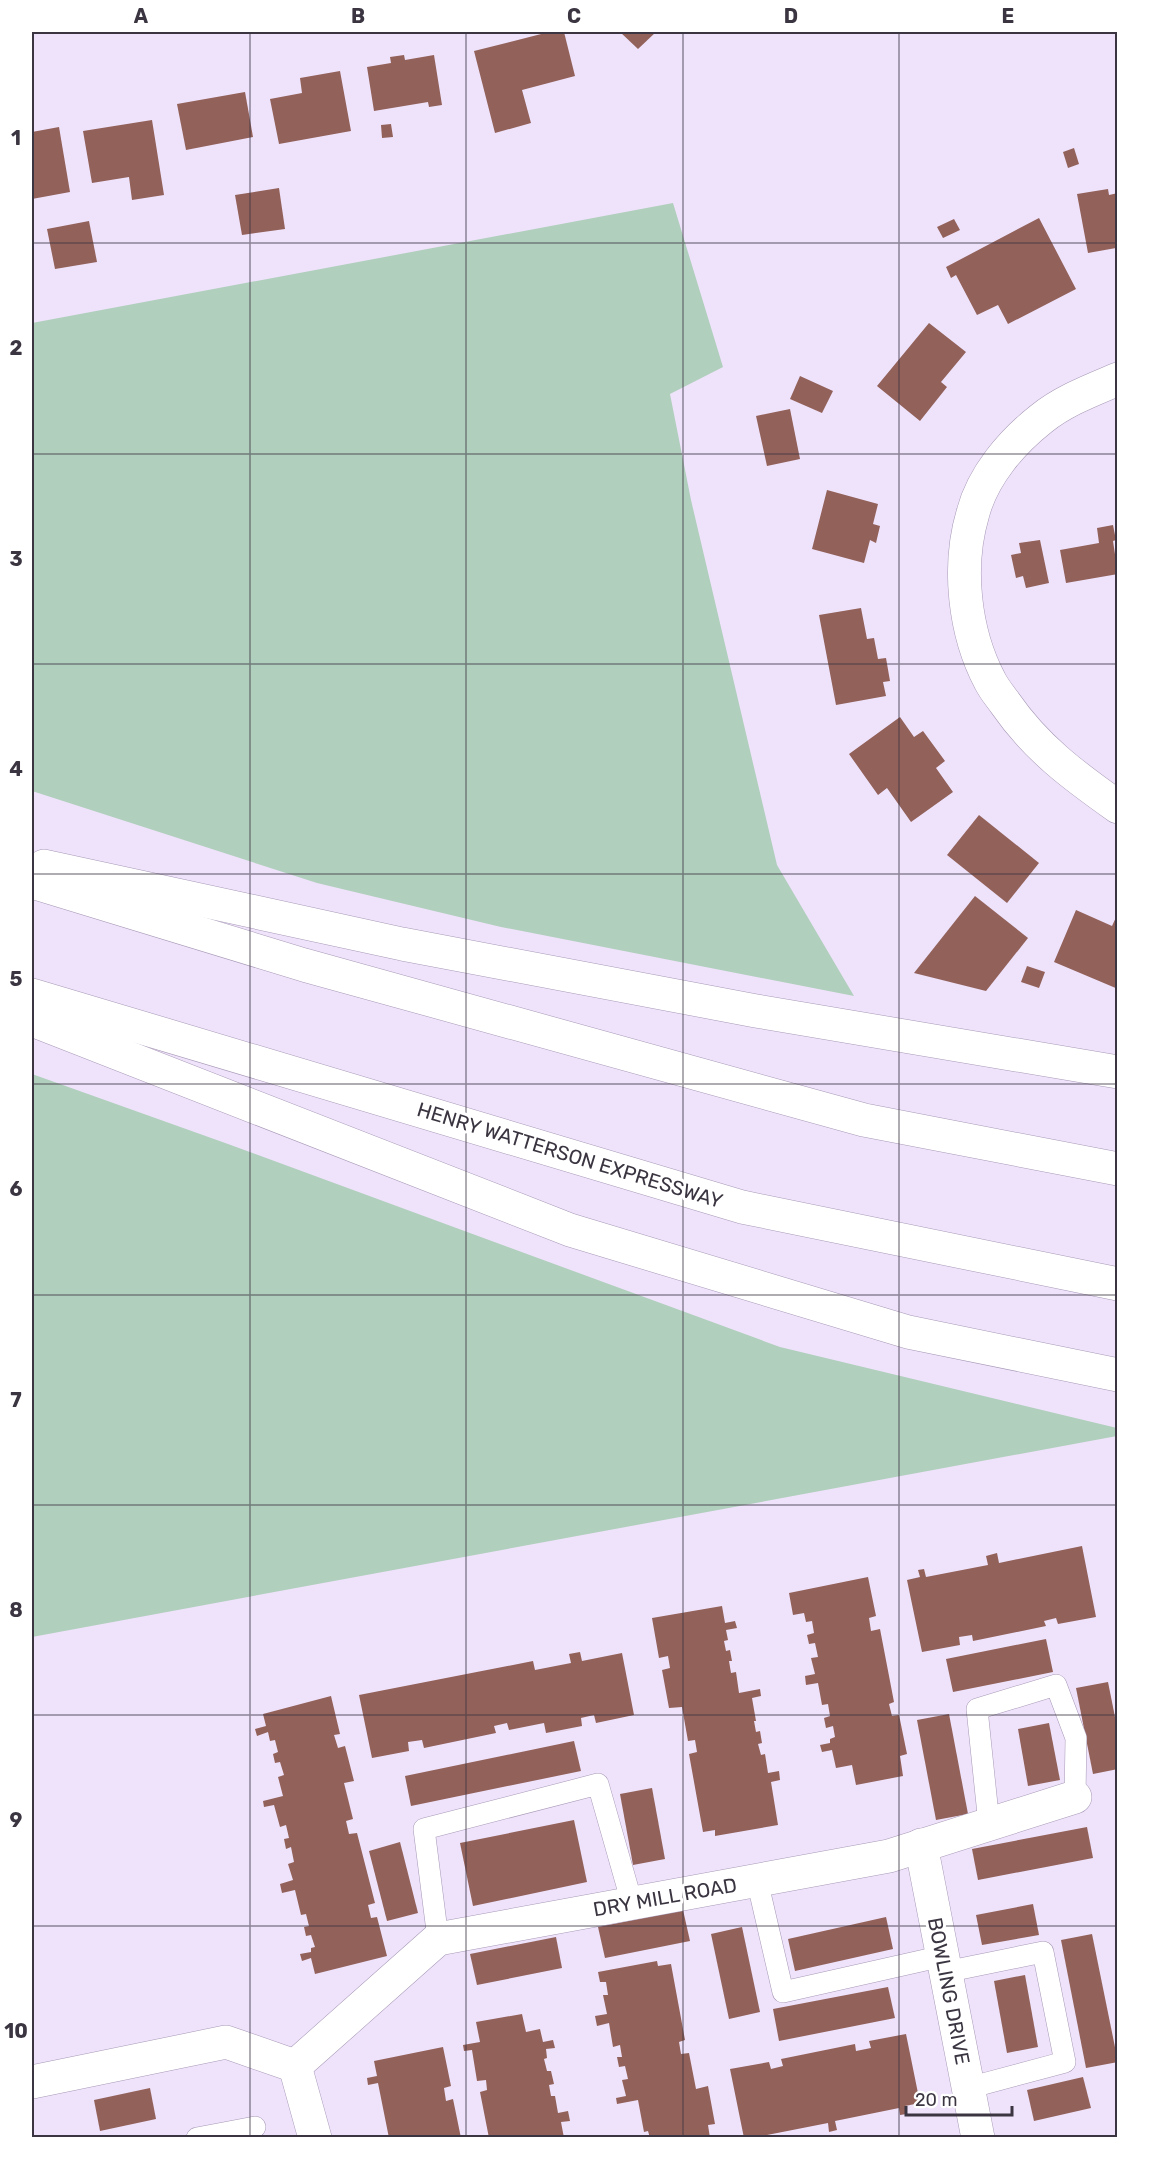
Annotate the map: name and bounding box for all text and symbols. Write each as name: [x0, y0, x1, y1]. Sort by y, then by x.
text: A: [134, 4, 149, 28]
text: B: [351, 4, 365, 28]
text: C: [567, 4, 581, 28]
text: D: [784, 4, 798, 28]
text: E: [1002, 4, 1014, 28]
text: 1: [11, 126, 21, 150]
text: 2: [10, 336, 23, 360]
text: 3: [9, 547, 23, 571]
text: 4: [9, 757, 23, 781]
text: 5: [10, 967, 23, 991]
street label: HENRY WATTERSON EXPRESSWAY: [414, 1097, 726, 1213]
text: 6: [9, 1177, 23, 1201]
text: 7: [10, 1388, 22, 1412]
text: 8: [9, 1598, 23, 1622]
text: 9: [10, 1808, 23, 1832]
street label: DRY MILL ROAD: [591, 1873, 739, 1921]
street label: BOWLING DRIVE: [923, 1915, 975, 2067]
text: 10: [4, 2019, 28, 2043]
scale bar: [906, 2079, 1012, 2117]
text: 20 m: [915, 2089, 957, 2111]

